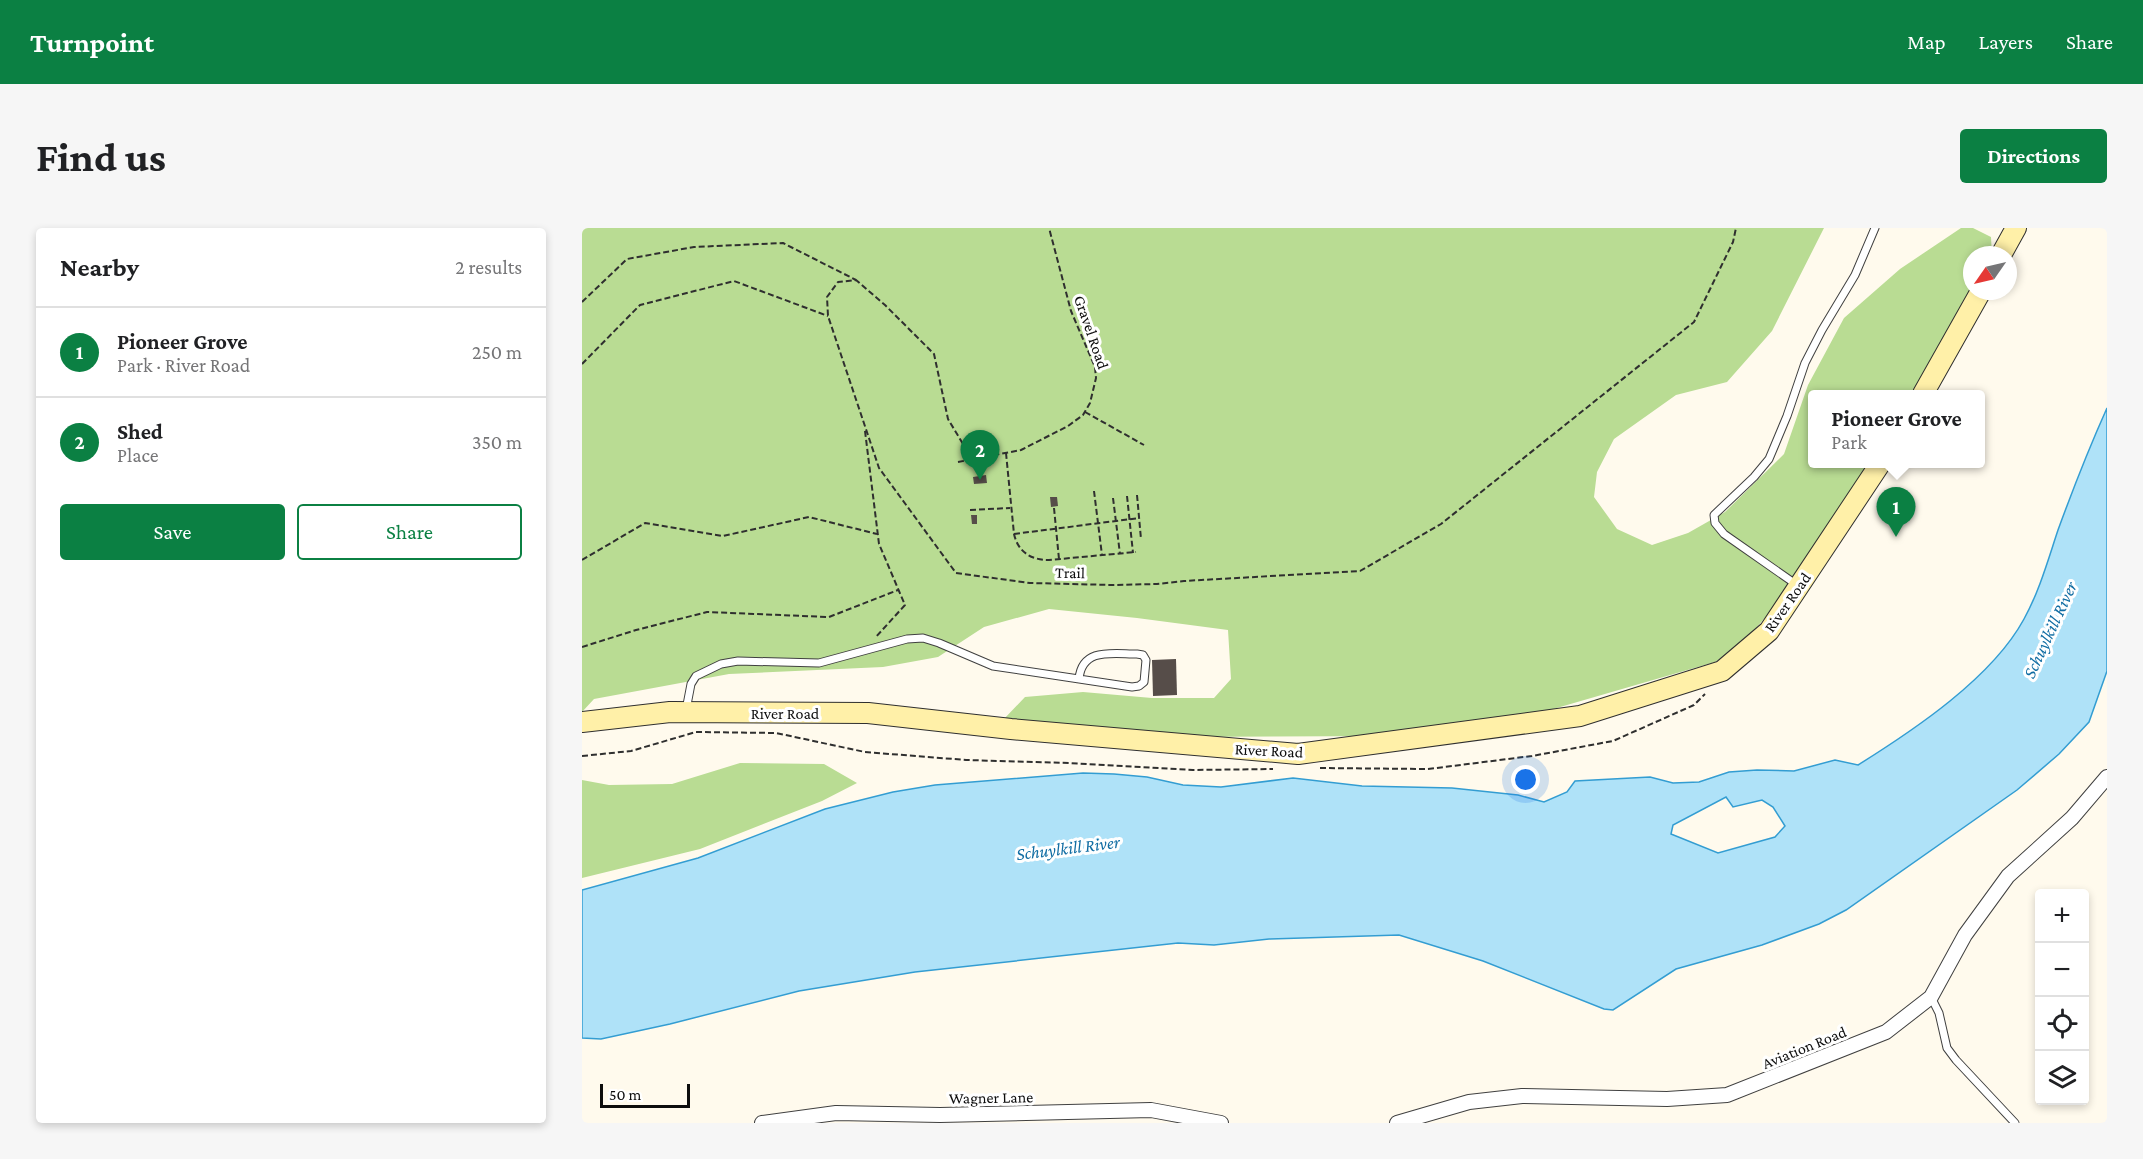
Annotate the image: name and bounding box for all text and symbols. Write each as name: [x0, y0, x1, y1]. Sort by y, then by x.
text: Turnpoint: [30, 27, 154, 58]
text: Map: [1907, 30, 1946, 54]
text: Layers: [1979, 30, 2033, 54]
text: Share: [2066, 30, 2113, 54]
button: Directions: [1960, 129, 2107, 183]
text: Find us: [36, 133, 166, 180]
north arrow: [1963, 246, 2017, 300]
text: Nearby: [60, 253, 139, 282]
text: 2 results: [455, 256, 522, 278]
street label: Gravel Road: [1071, 293, 1112, 372]
text: Pioneer Grove: [117, 329, 247, 354]
text: 1: [76, 341, 83, 363]
text: 250 m: [472, 341, 522, 363]
text: Park · River Road: [117, 354, 250, 376]
popup: [1808, 390, 1985, 468]
text: Pioneer Grove: [1831, 406, 1962, 431]
text: Shed: [117, 419, 163, 444]
pin: 2: [960, 430, 1000, 480]
text: 2: [74, 431, 85, 453]
text: 350 m: [472, 431, 522, 453]
text: Park: [1831, 431, 1867, 453]
text: Place: [117, 444, 159, 466]
pin: 1: [1876, 488, 1916, 537]
button: Save: [60, 504, 285, 560]
button: Share: [297, 504, 522, 560]
street label: Trail: [1055, 564, 1085, 581]
street label: River Road: [1761, 569, 1814, 635]
water label: Schuylkill River: [2019, 578, 2081, 682]
street label: River Road: [751, 705, 820, 722]
street label: River Road: [1234, 740, 1304, 761]
your location: [1511, 765, 1540, 794]
water label: Schuylkill River: [1015, 832, 1122, 864]
map controls: [2035, 889, 2089, 1105]
button: +: [2035, 889, 2089, 943]
button: −: [2035, 943, 2089, 997]
button: locate: [2035, 997, 2089, 1051]
street label: Aviation Road: [1760, 1023, 1849, 1072]
button: layers: [2035, 1051, 2089, 1105]
scale bar: [600, 1081, 690, 1108]
text: 50 m: [609, 1086, 641, 1103]
street label: Wagner Lane: [949, 1088, 1033, 1108]

